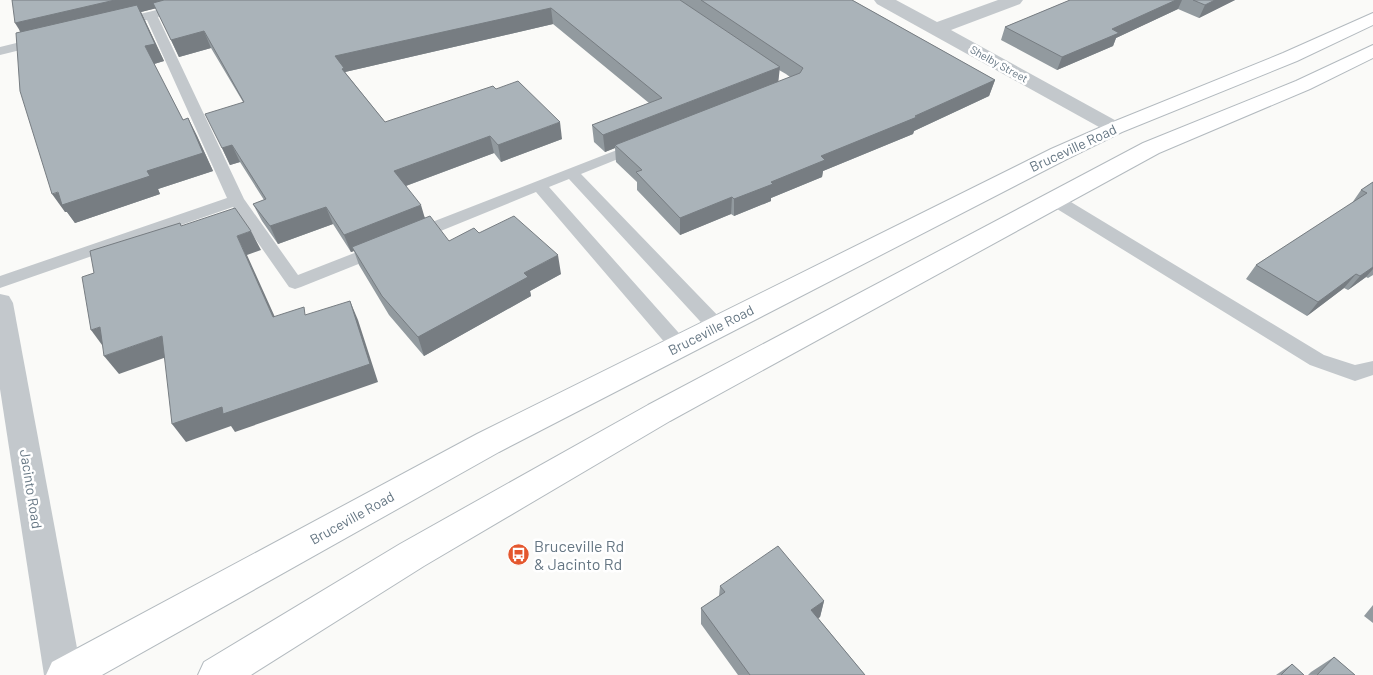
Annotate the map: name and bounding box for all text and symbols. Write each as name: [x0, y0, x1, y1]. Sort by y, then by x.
street label: Shelby Street: [968, 42, 1030, 85]
street label: Bruceville Road: [1027, 120, 1119, 175]
street label: Bruceville Road: [665, 301, 756, 358]
street label: Jacinto Road: [17, 448, 46, 530]
street label: Bruceville Road: [307, 487, 397, 548]
place label: Bruceville Rd & Jacinto Rd: [534, 536, 624, 573]
bus stop icon: Bruceville Rd & Jacinto Rd: [506, 543, 530, 567]

